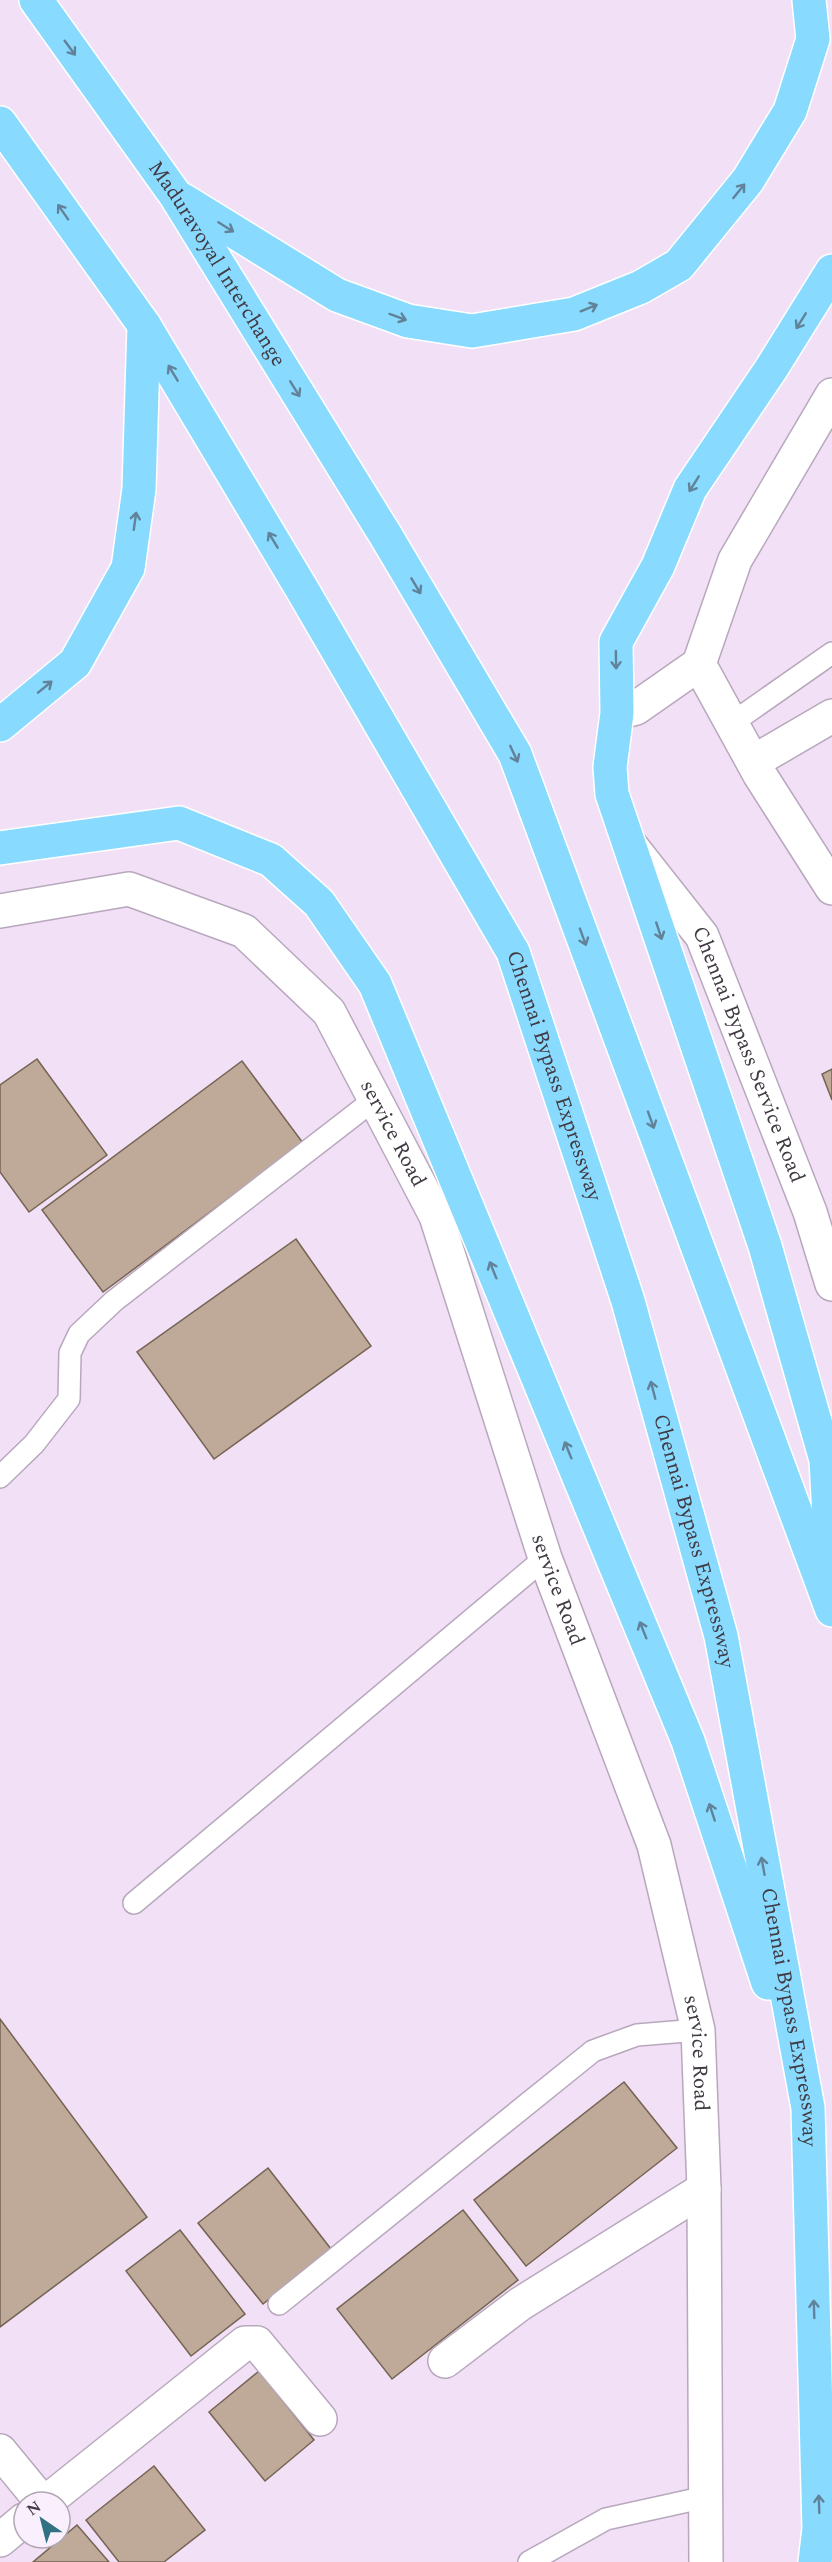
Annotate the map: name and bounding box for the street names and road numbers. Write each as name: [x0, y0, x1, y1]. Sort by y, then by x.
street label: Maduravoyal Interchange: [140, 154, 294, 373]
street label: Chennai Bypass Service Road: [684, 919, 813, 1188]
street label: Chennai Bypass Expressway: [498, 946, 610, 1206]
street label: service Road: [351, 1074, 434, 1193]
street label: Chennai Bypass Expressway: [644, 1410, 743, 1672]
street label: service Road: [522, 1530, 593, 1650]
street label: Chennai Bypass Expressway: [752, 1885, 825, 2148]
street label: service Road: [674, 1992, 717, 2112]

